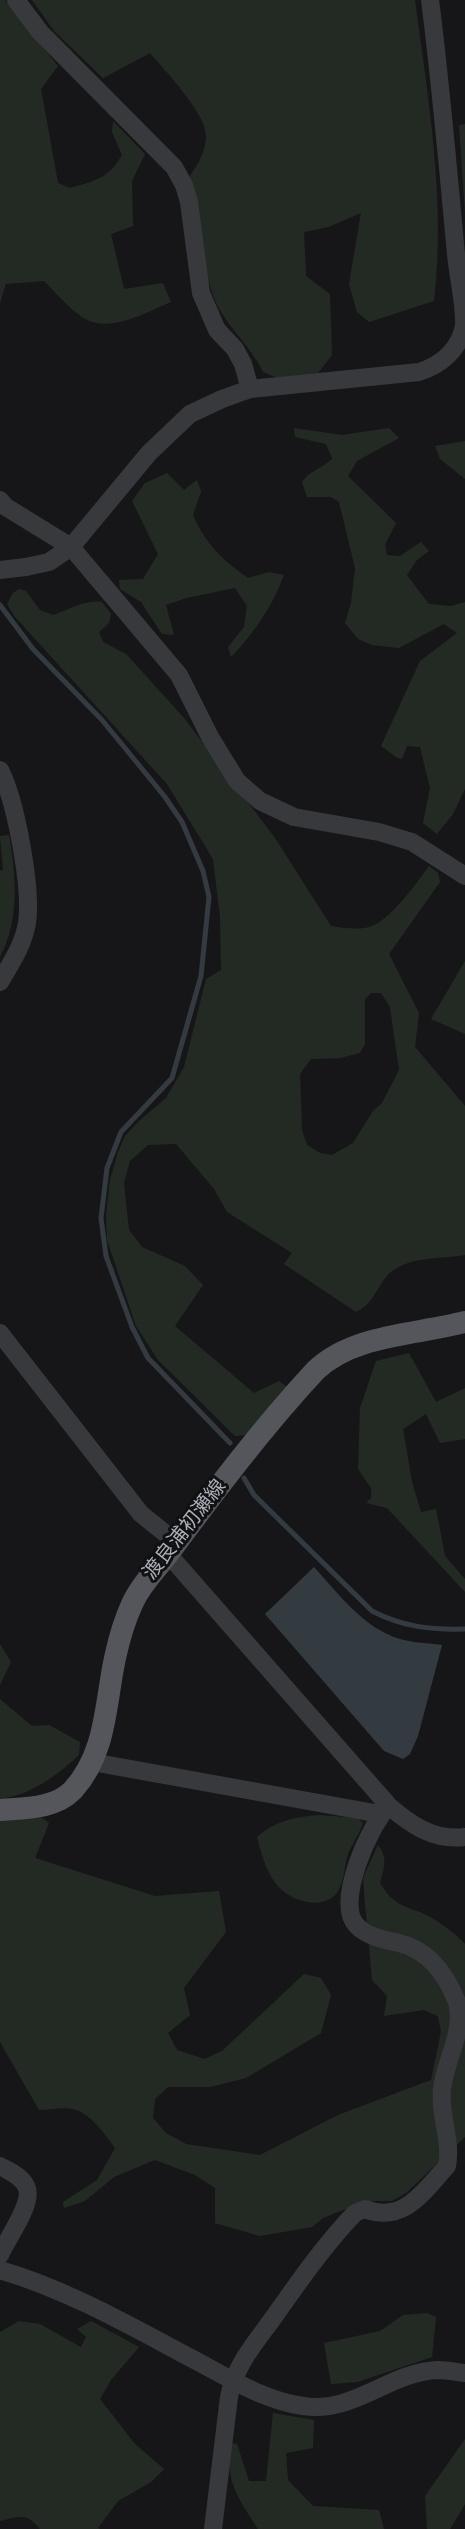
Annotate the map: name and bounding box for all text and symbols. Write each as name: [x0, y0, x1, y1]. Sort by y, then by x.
street label: 渡良浦初瀬線: [139, 1475, 231, 1585]

